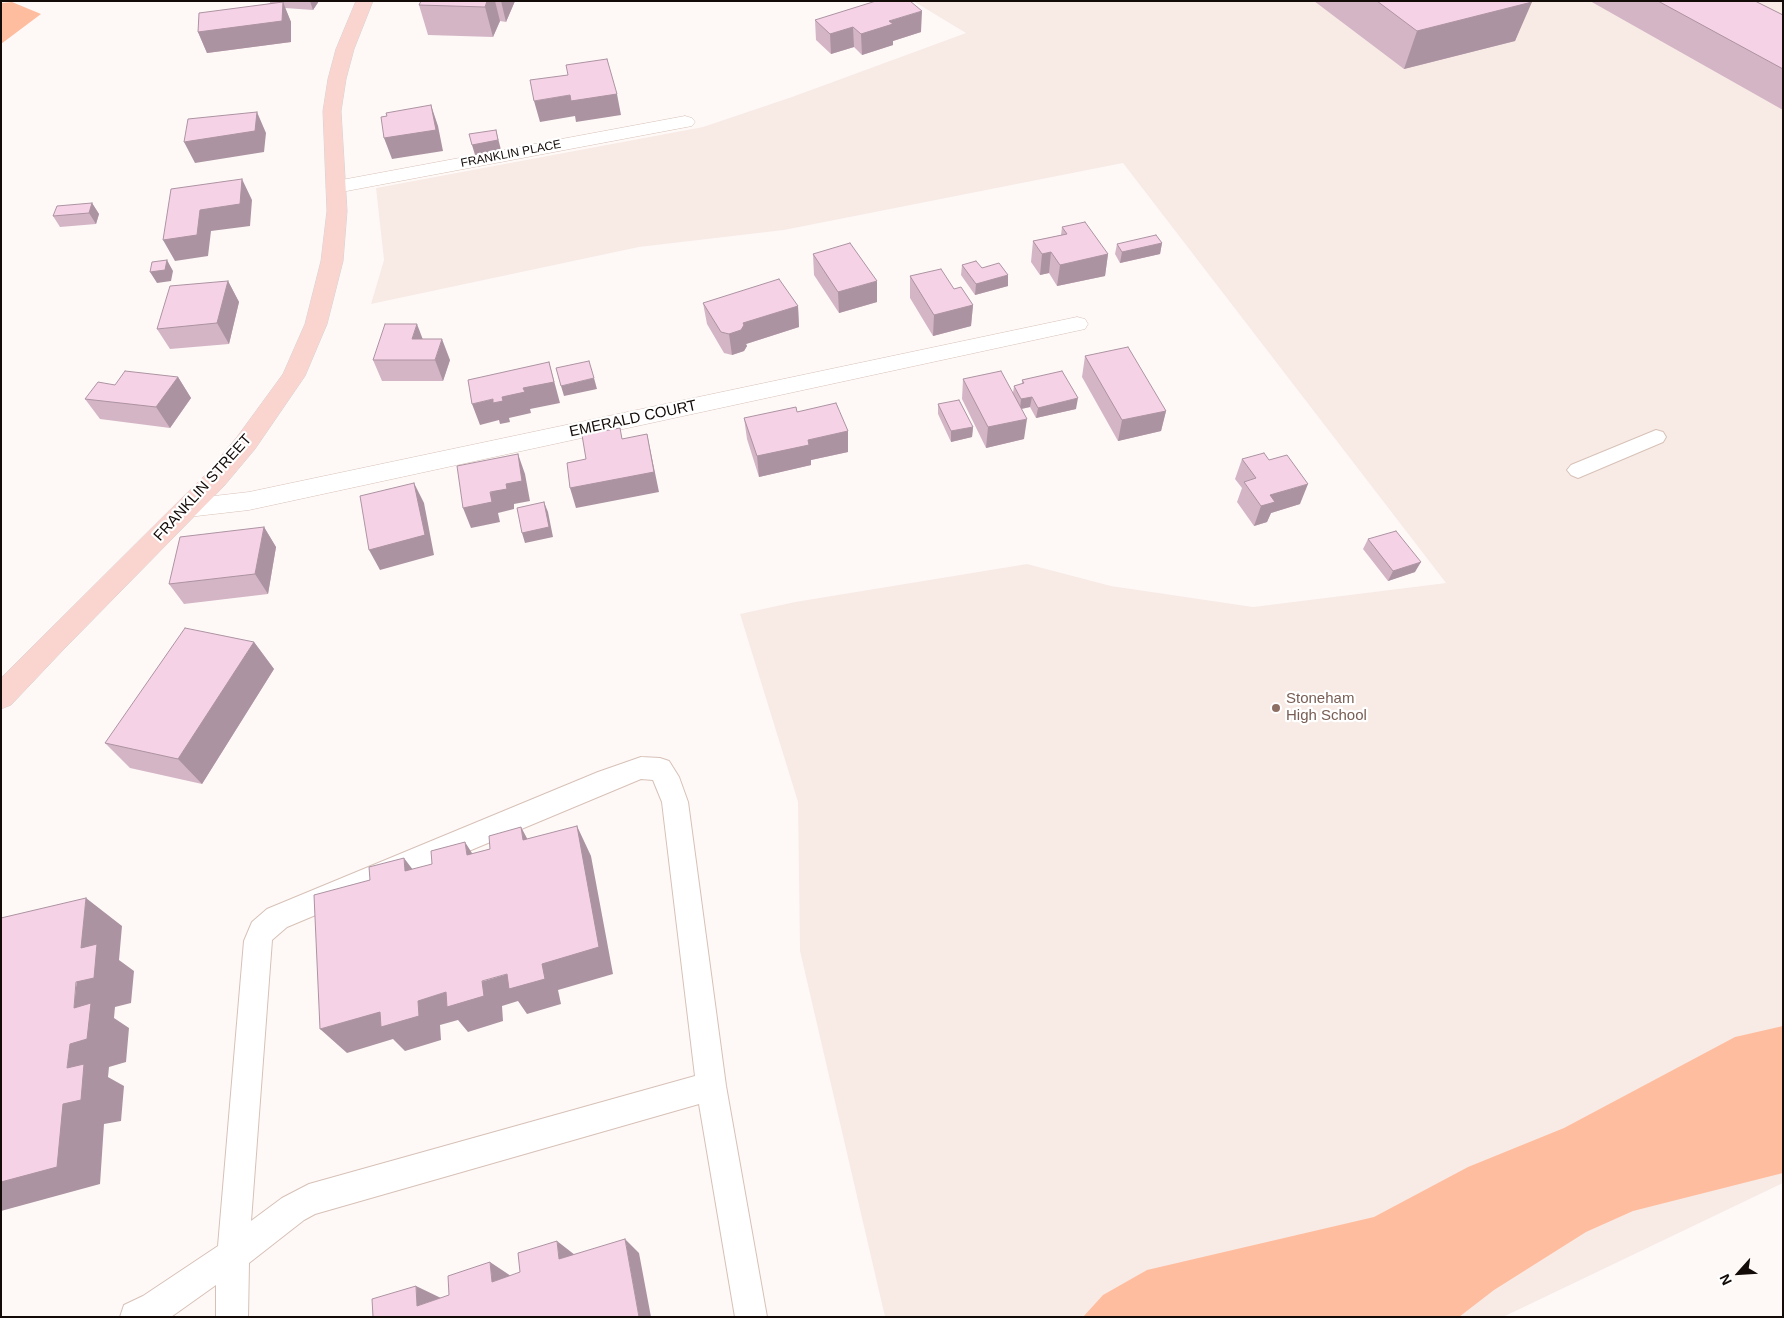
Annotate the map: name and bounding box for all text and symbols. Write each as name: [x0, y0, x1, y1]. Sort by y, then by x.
street label: FRANKLIN PLACE: [460, 137, 562, 171]
street label: EMERALD COURT: [568, 397, 698, 441]
street label: FRANKLIN STREET: [150, 431, 256, 545]
place label: Stoneham High School: [1286, 690, 1367, 725]
marker: Stoneham High School: [1270, 702, 1282, 714]
north arrow: [1714, 1248, 1764, 1298]
text: N: [1716, 1272, 1735, 1288]

